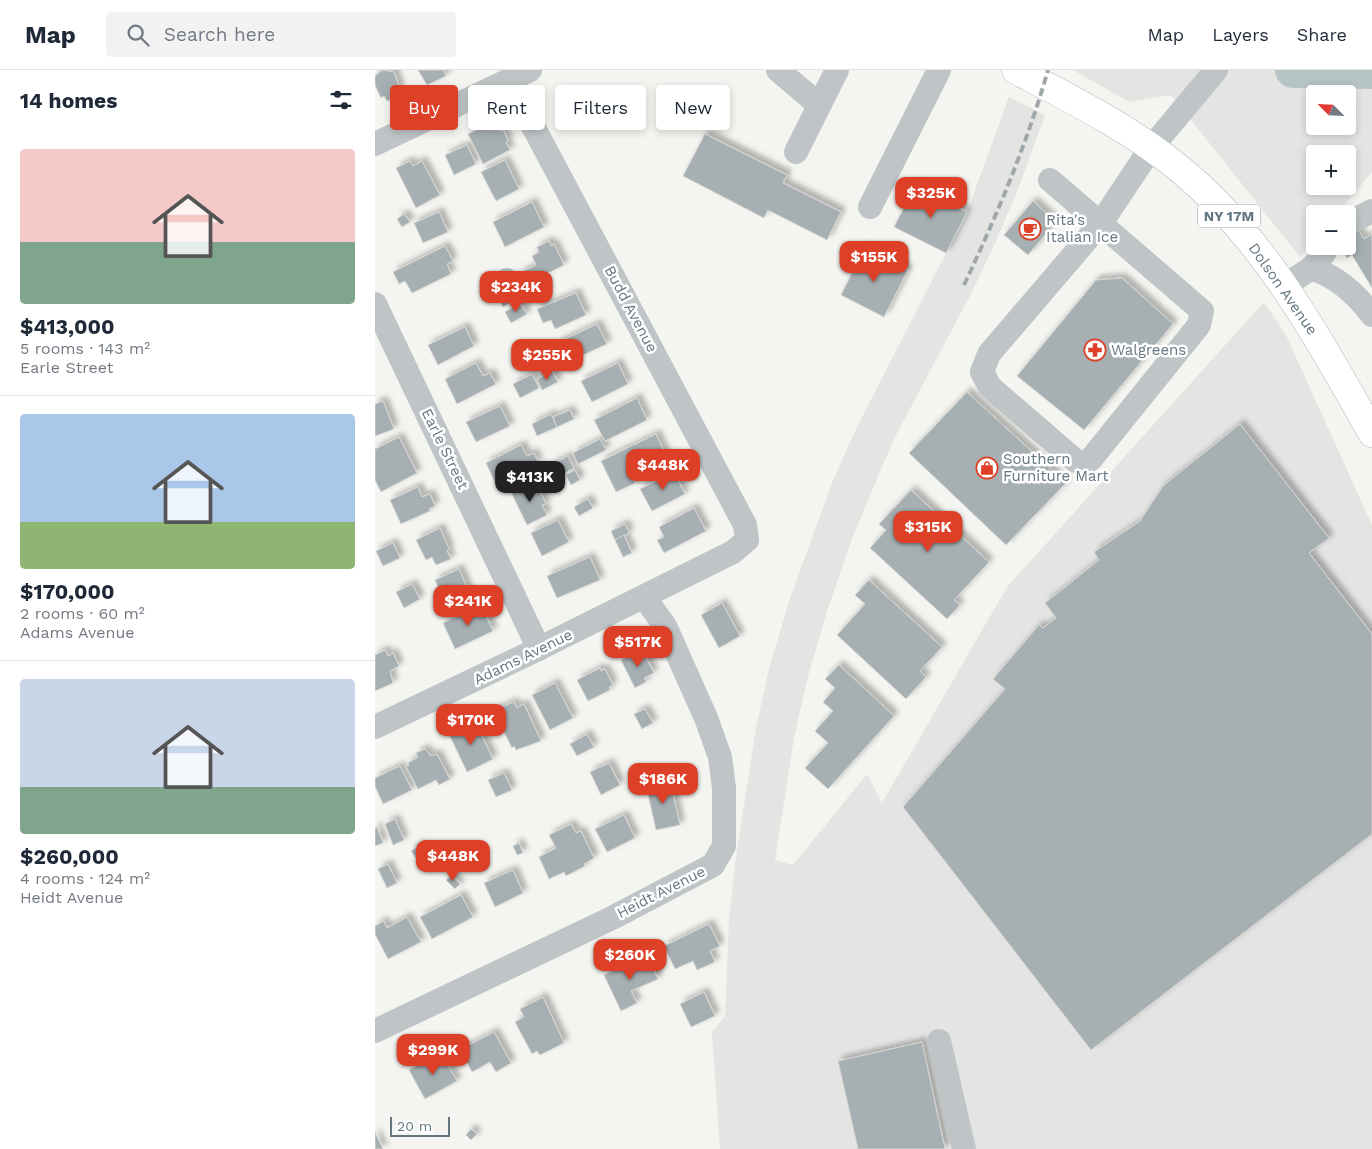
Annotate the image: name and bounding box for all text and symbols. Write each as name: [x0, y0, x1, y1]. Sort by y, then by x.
search box: [106, 12, 456, 57]
text: Map: [25, 21, 76, 49]
icon: search: [124, 21, 152, 49]
text: Search here: [164, 23, 275, 46]
text: Map: [1147, 24, 1184, 45]
text: Layers: [1212, 24, 1269, 45]
text: Share: [1297, 24, 1347, 45]
chip: Buy: [390, 85, 458, 130]
chip: Rent: [468, 85, 545, 130]
chip: Filters: [555, 85, 646, 130]
chip: New: [656, 85, 730, 130]
north arrow: [1306, 85, 1356, 135]
map controls: [1306, 85, 1356, 255]
icon: filters: [327, 86, 355, 114]
text: 14 homes: [20, 88, 117, 113]
button: +: [1306, 145, 1356, 195]
pin: $325K: [896, 176, 966, 219]
icon: home: [143, 181, 233, 271]
text: $325K: [906, 183, 956, 202]
road number: NY 17M: [1198, 204, 1260, 228]
button: −: [1306, 205, 1356, 255]
place label: Rita's Italian Ice: [1046, 211, 1118, 246]
cafe icon: Rita's Italian Ice: [1018, 217, 1042, 241]
pin: $155K: [839, 240, 909, 283]
street label: Dolson Avenue: [1245, 240, 1321, 338]
text: $155K: [851, 247, 897, 266]
street label: Budd Avenue: [601, 263, 661, 355]
pin: $234K: [481, 270, 551, 313]
text: $234K: [491, 277, 541, 296]
text: $413,000: [20, 314, 114, 339]
pin: $255K: [512, 338, 582, 381]
pharmacy icon: Walgreens: [1083, 338, 1107, 362]
text: 5 rooms · 143 m²: [20, 339, 150, 358]
place label: Walgreens: [1111, 341, 1186, 359]
text: $255K: [522, 345, 572, 364]
text: Earle Street: [20, 358, 114, 377]
street label: Earle Street: [418, 406, 473, 493]
icon: home: [143, 447, 233, 537]
pin: $448K: [628, 448, 698, 491]
place label: Southern Furniture Mart: [1003, 450, 1109, 485]
text: $448K: [637, 455, 689, 474]
shop icon: Southern Furniture Mart: [975, 456, 999, 480]
pin: $413K: [495, 460, 565, 503]
text: $413K: [506, 467, 554, 486]
pin: $315K: [893, 510, 963, 553]
text: $315K: [904, 517, 952, 536]
text: $170,000: [20, 579, 115, 604]
pin: $241K: [433, 584, 503, 627]
text: $241K: [444, 591, 492, 610]
text: 2 rooms · 60 m²: [20, 604, 145, 623]
text: Adams Avenue: [20, 623, 135, 642]
street label: Adams Avenue: [471, 625, 575, 689]
pin: $517K: [603, 626, 673, 668]
text: $517K: [614, 632, 662, 651]
pin: $170K: [436, 704, 506, 746]
text: $170K: [447, 710, 495, 729]
icon: home: [143, 712, 233, 802]
pin: $186K: [628, 762, 698, 805]
text: $186K: [639, 769, 687, 788]
pin: $448K: [418, 840, 488, 882]
text: $260,000: [20, 844, 119, 869]
text: $448K: [427, 846, 479, 865]
street label: Heidt Avenue: [614, 862, 708, 922]
text: 4 rooms · 124 m²: [20, 869, 150, 888]
text: Heidt Avenue: [20, 888, 123, 907]
pin: $260K: [595, 938, 665, 981]
text: $260K: [604, 945, 656, 964]
pin: $299K: [398, 1034, 468, 1076]
text: $299K: [408, 1040, 458, 1059]
scale bar: [390, 1114, 450, 1137]
text: 20 m: [397, 1118, 432, 1134]

